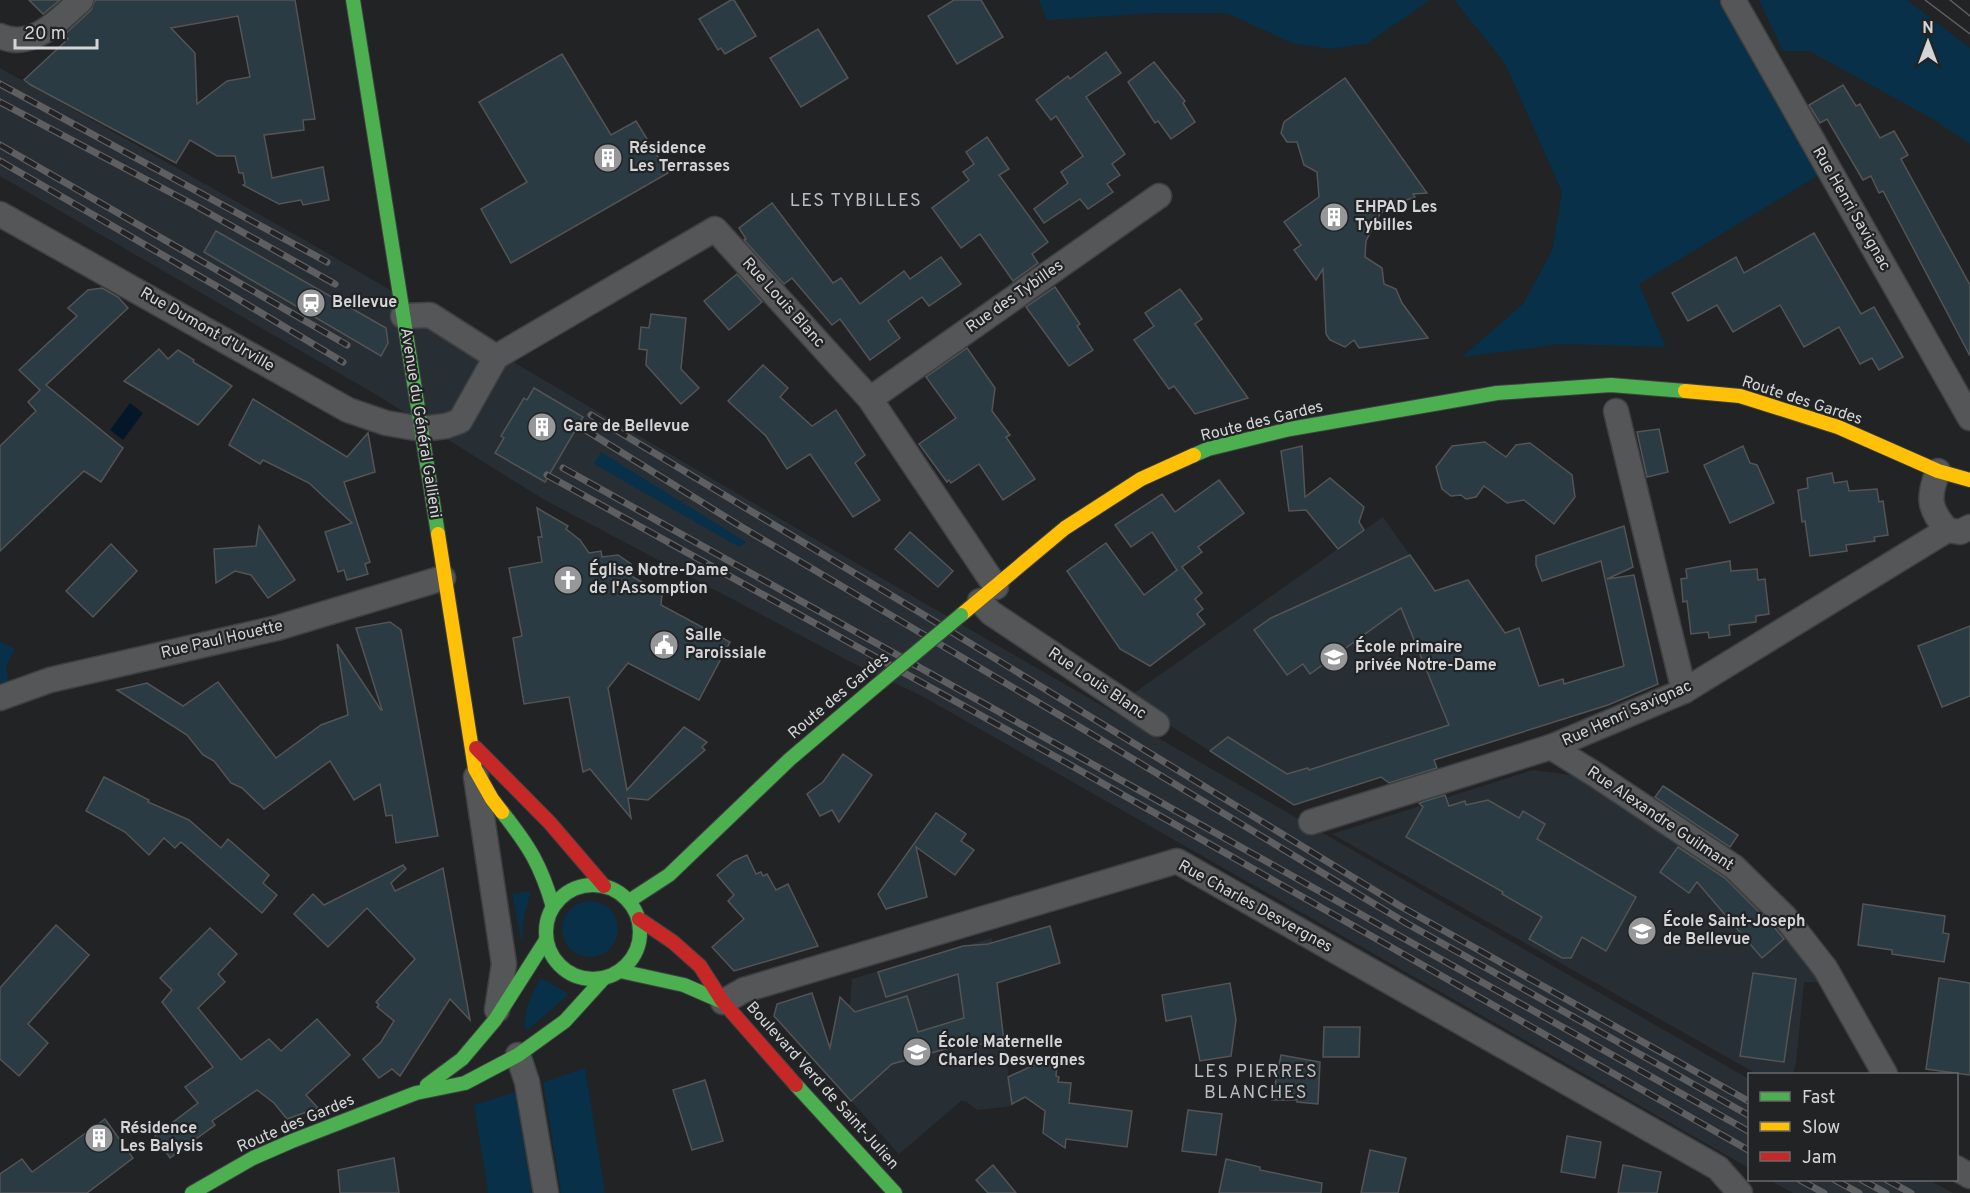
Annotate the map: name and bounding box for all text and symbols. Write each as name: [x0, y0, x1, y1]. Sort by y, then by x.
scale bar: [15, 12, 98, 50]
north arrow: [1898, 12, 1958, 72]
text: N: [1922, 19, 1934, 39]
text: 20 m: [24, 23, 66, 46]
place label: Résidence Les Terrasses: [629, 139, 730, 177]
building icon: Résidence Les Terrasses: [592, 142, 624, 174]
street label: Rue Henri Savignac: [1807, 143, 1895, 275]
district label: LES TYBILLES: [790, 190, 922, 213]
place label: EHPAD Les Tybilles: [1355, 198, 1438, 236]
building icon: EHPAD Les Tybilles: [1318, 201, 1350, 233]
street label: Rue Louis Blanc: [737, 254, 829, 352]
street label: Rue des Tybilles: [962, 256, 1068, 338]
street label: Rue Dumont d'Urville: [136, 283, 278, 377]
station icon: Bellevue: [295, 287, 327, 319]
place label: Bellevue: [332, 293, 397, 313]
street label: Avenue du Général Gallieni: [395, 326, 445, 520]
street label: Route des Gardes: [1739, 372, 1865, 430]
street label: Route des Gardes: [1199, 397, 1325, 447]
building icon: Gare de Bellevue: [526, 411, 558, 443]
place label: Gare de Bellevue: [563, 417, 689, 437]
place label: Église Notre-Dame de l'Assomption: [589, 559, 729, 599]
church icon: Église Notre-Dame de l'Assomption: [552, 564, 584, 596]
street label: Rue Paul Houette: [159, 616, 285, 664]
place label: Salle Paroissiale: [685, 626, 767, 664]
public building icon: Salle Paroissiale: [648, 629, 680, 661]
place label: École primaire privée Notre-Dame: [1355, 636, 1497, 676]
school or university icon: École primaire privée Notre-Dame: [1318, 641, 1350, 673]
street label: Rue Louis Blanc: [1044, 644, 1150, 724]
street label: Route des Gardes: [784, 648, 894, 744]
street label: Rue Henri Savignac: [1559, 676, 1695, 752]
street label: Rue Alexandre Guilmant: [1583, 762, 1737, 876]
street label: Rue Charles Desvergnes: [1174, 856, 1336, 958]
place label: École Saint-Joseph de Bellevue: [1663, 910, 1805, 950]
school or university icon: École Saint-Joseph de Bellevue: [1626, 915, 1658, 947]
street label: Boulevard Verd de Saint-Julien: [741, 998, 903, 1174]
place label: École Maternelle Charles Desvergnes: [938, 1031, 1086, 1071]
school or university icon: École Maternelle Charles Desvergnes: [901, 1036, 933, 1068]
district label: LES PIERRES BLANCHES: [1194, 1061, 1318, 1105]
legend: [1748, 1073, 1958, 1181]
text: Fast: [1802, 1087, 1835, 1110]
street label: Route des Gardes: [234, 1090, 358, 1158]
text: Slow: [1802, 1117, 1840, 1140]
place label: Résidence Les Balysis: [120, 1119, 204, 1157]
building icon: Résidence Les Balysis: [83, 1122, 115, 1154]
text: Jam: [1802, 1147, 1837, 1170]

